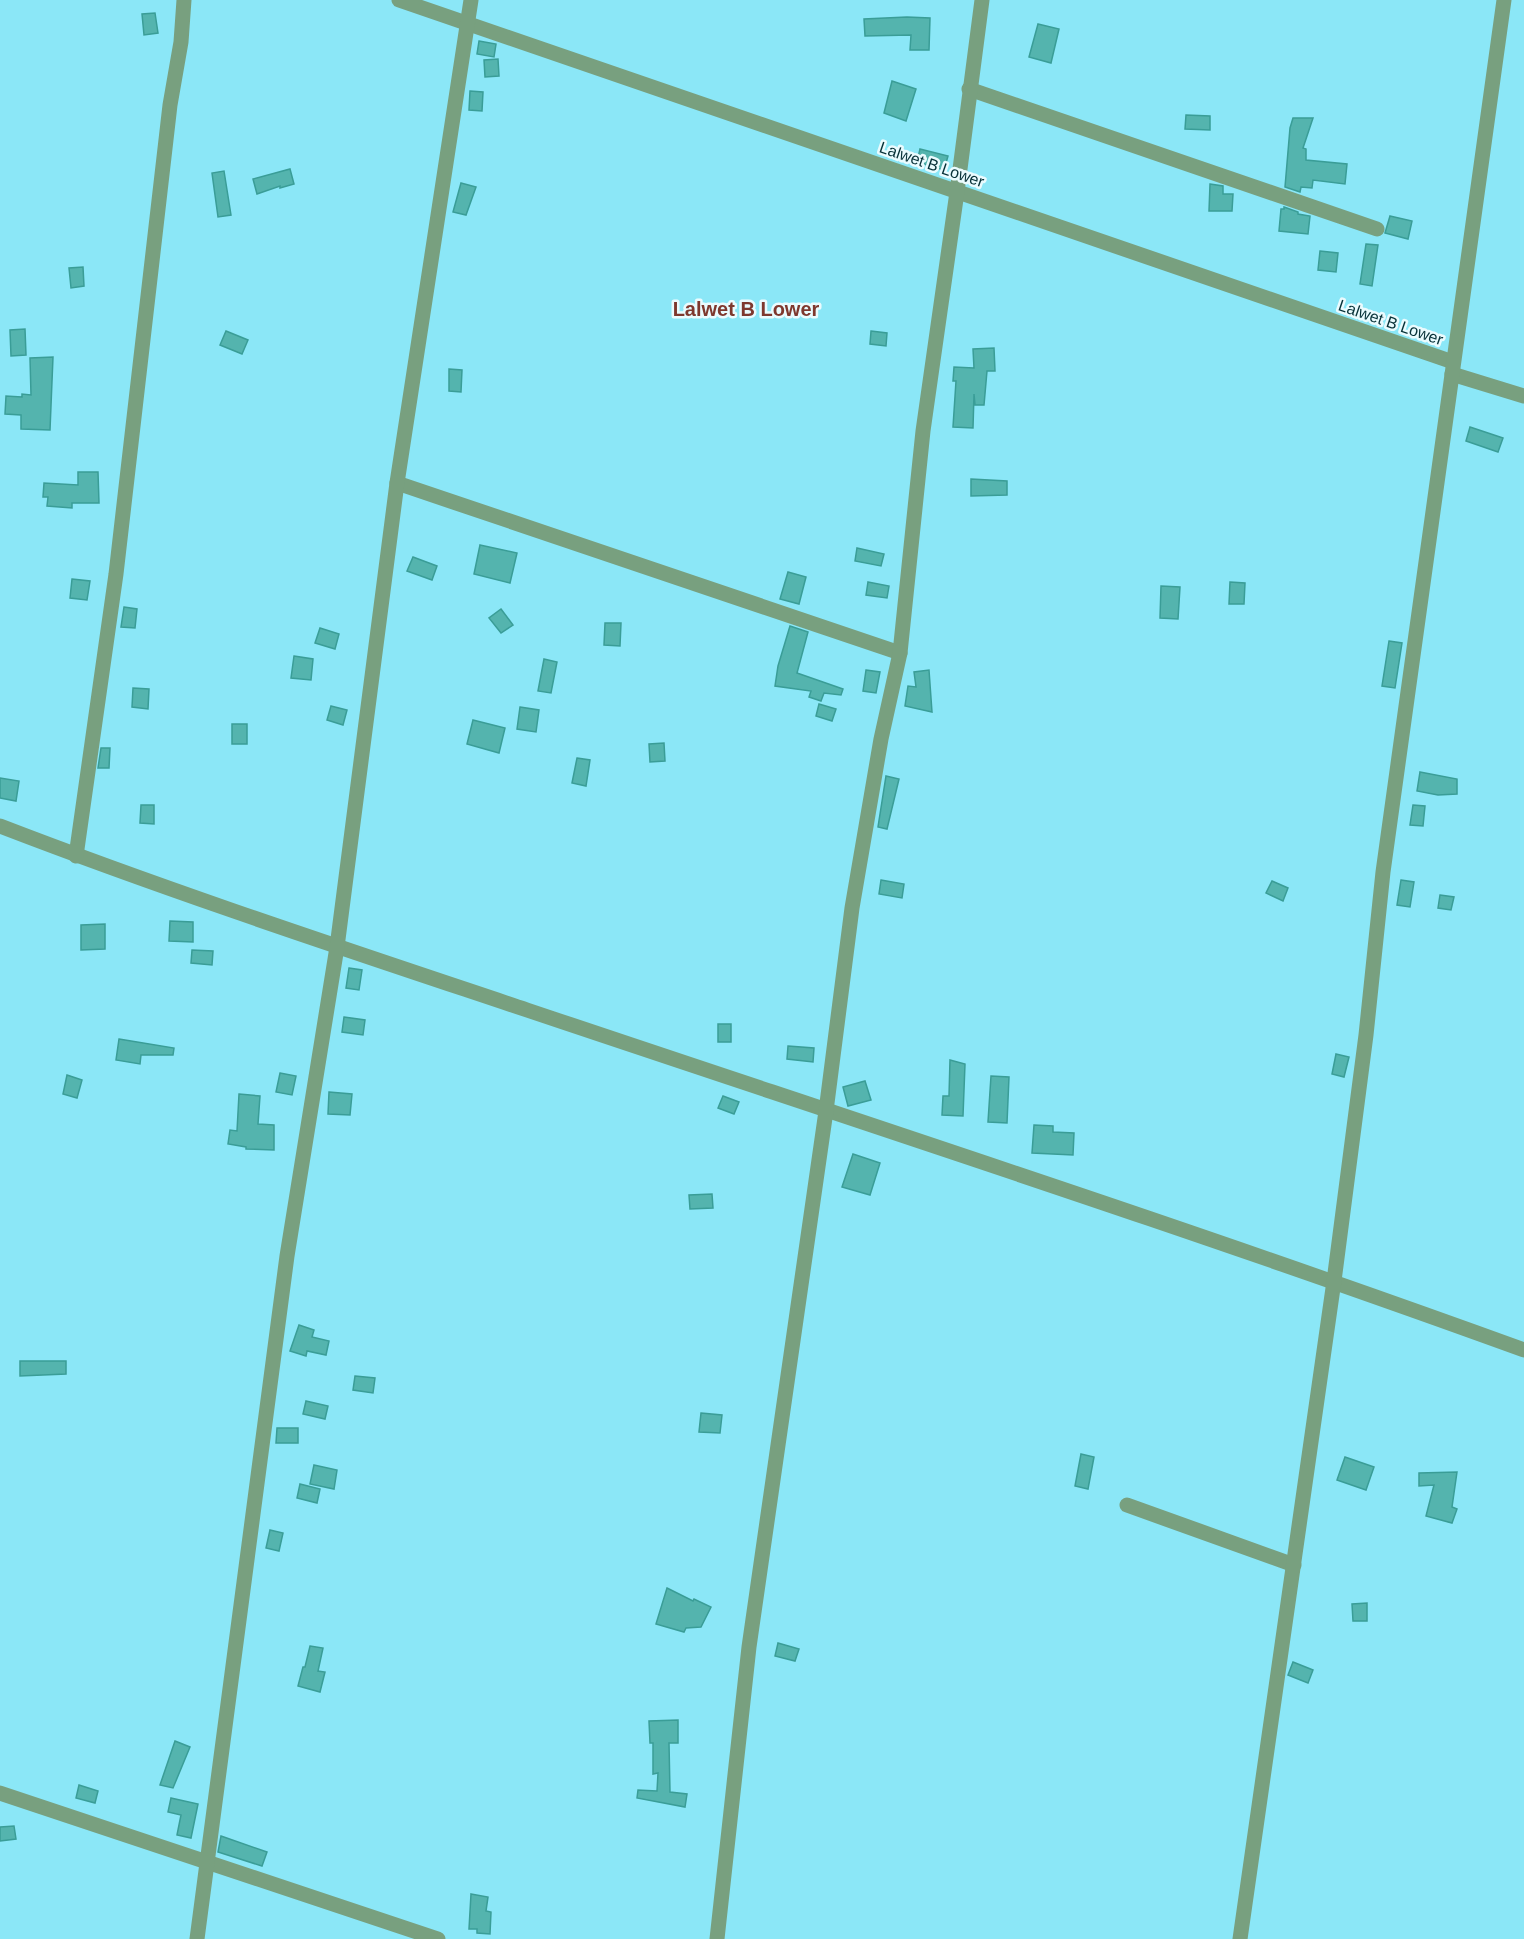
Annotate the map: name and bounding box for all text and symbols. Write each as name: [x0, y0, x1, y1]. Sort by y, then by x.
street label: Lalwet B Lower: [877, 139, 987, 191]
street label: Lalwet B Lower: [1336, 297, 1446, 349]
district label: Lalwet B Lower: [673, 298, 820, 320]

